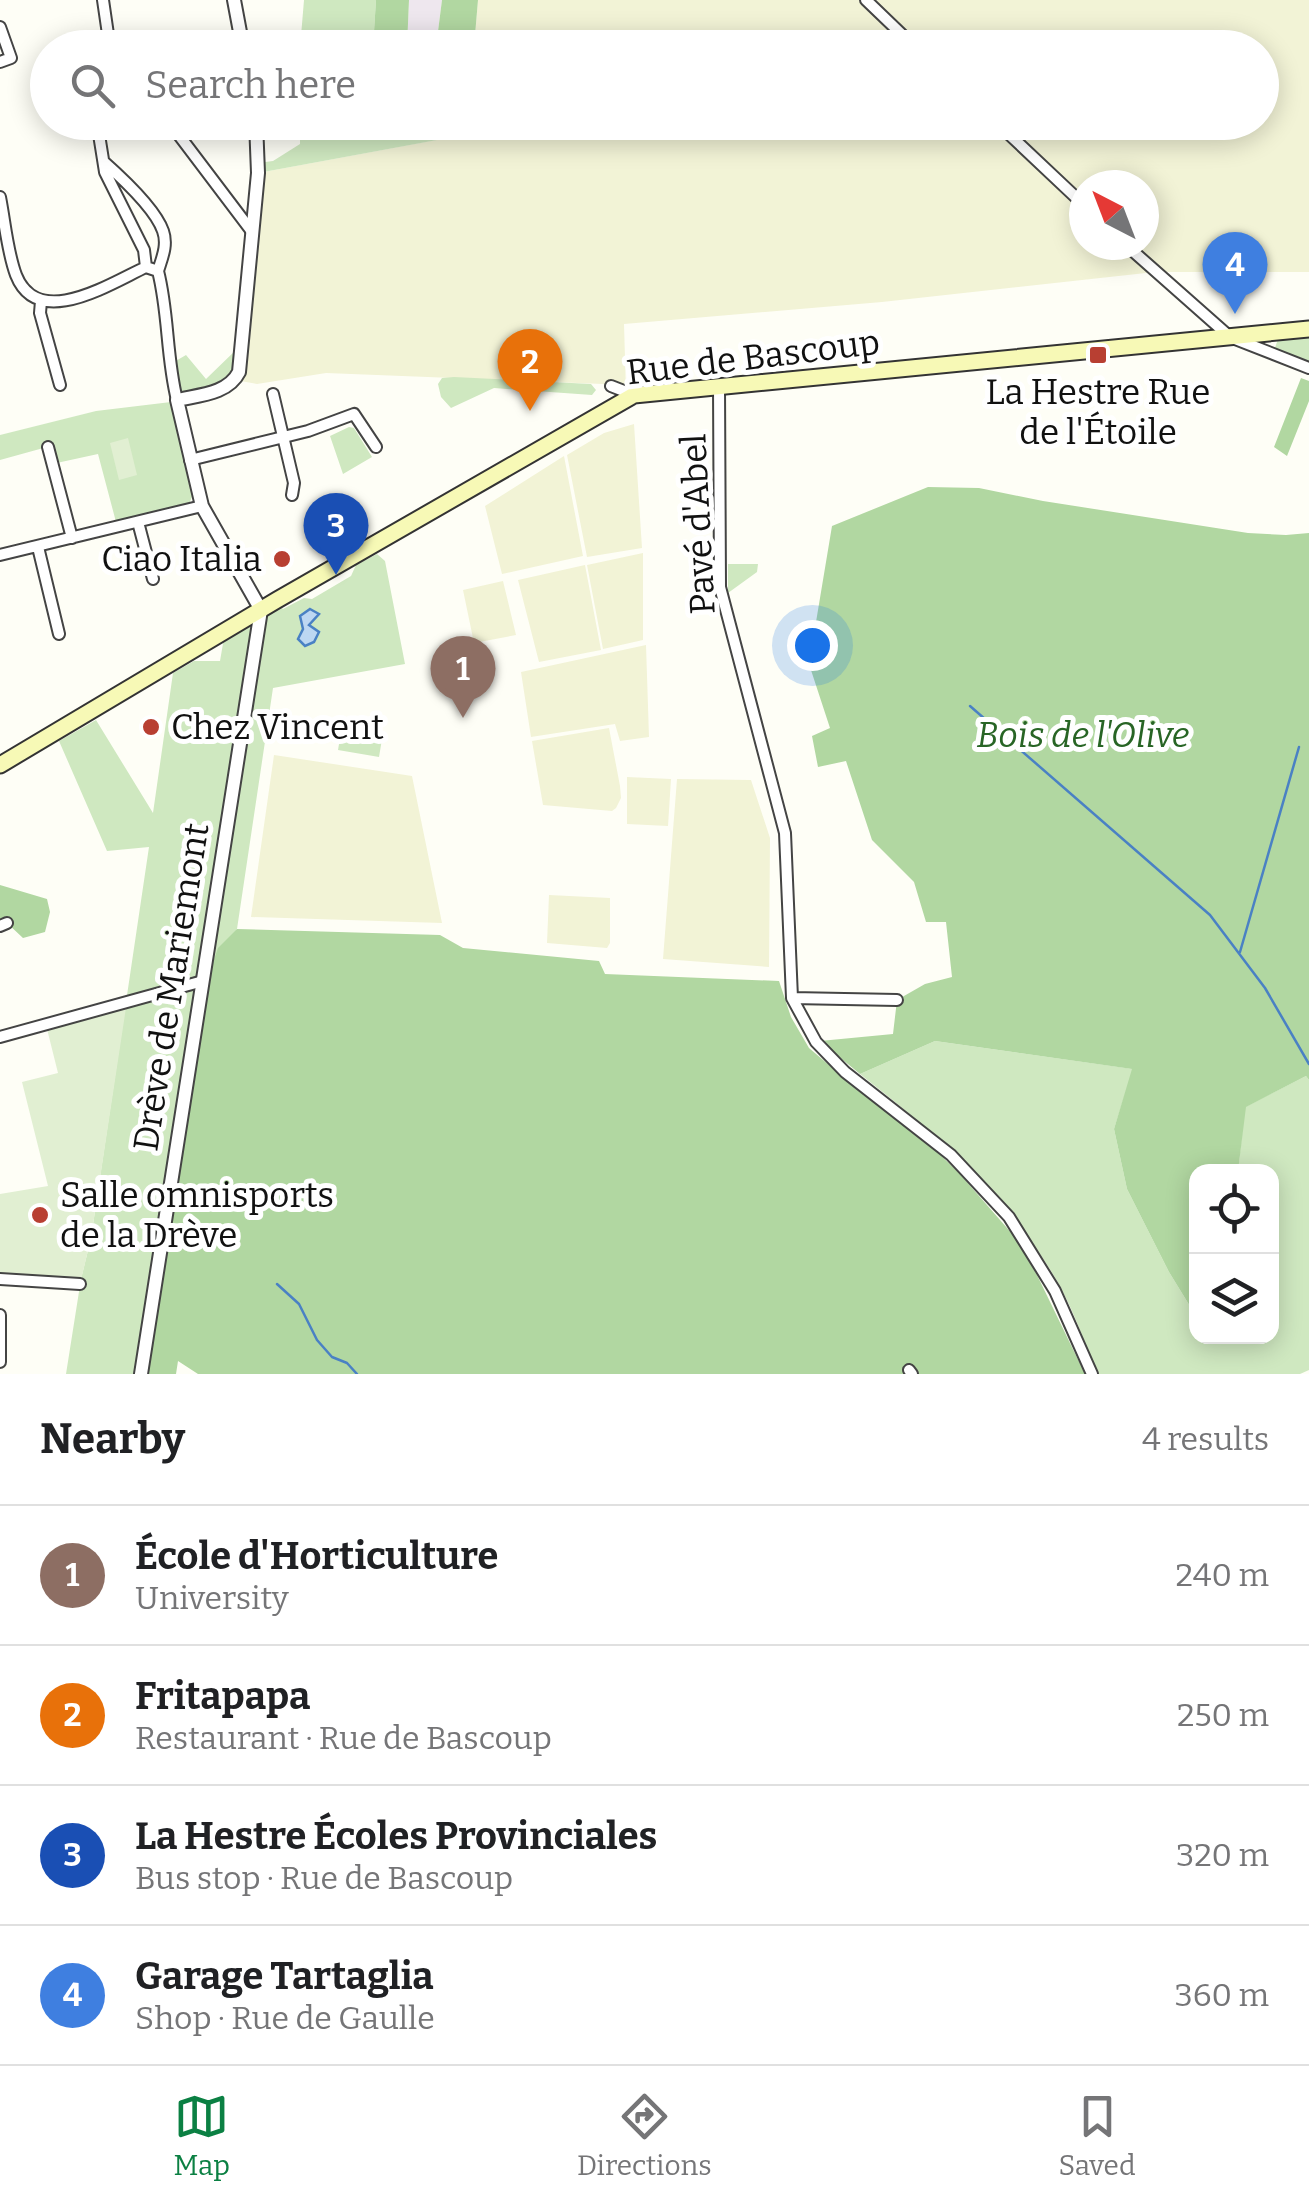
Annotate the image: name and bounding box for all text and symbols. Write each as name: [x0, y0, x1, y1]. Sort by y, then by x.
search box: [30, 30, 1279, 140]
icon: search: [65, 58, 120, 113]
text: Search here: [145, 62, 356, 108]
north arrow: [1069, 170, 1159, 260]
pin: 4: [1202, 232, 1268, 314]
street label: Rue de Bascoup: [624, 321, 882, 393]
pin: 2: [498, 328, 562, 411]
marker: La Hestre Rue de l'Étoile: [1087, 344, 1109, 366]
place label: La Hestre Rue de l'Étoile: [986, 371, 1210, 453]
street label: Pavé d'Abel: [672, 433, 724, 615]
pin: 3: [304, 492, 368, 575]
place label: Ciao Italia: [101, 538, 262, 580]
marker: Ciao Italia: [271, 548, 293, 570]
your location: [787, 620, 838, 671]
pin: 1: [430, 636, 496, 718]
place label: Chez Vincent: [171, 706, 384, 748]
park label: Bois de l'Olive: [977, 714, 1189, 756]
marker: Chez Vincent: [140, 716, 162, 738]
street label: Drève de Mariemont: [124, 820, 218, 1154]
map controls: [1189, 1164, 1279, 1344]
button: locate: [1189, 1164, 1279, 1254]
place label: Salle omnisports de la Drève: [60, 1174, 334, 1256]
marker: Salle omnisports de la Drève: [29, 1204, 51, 1226]
button: layers: [1189, 1254, 1279, 1344]
text: Nearby: [40, 1414, 185, 1464]
text: 4 results: [1142, 1420, 1269, 1458]
text: École d'Horticulture: [135, 1533, 498, 1579]
text: 1: [66, 1556, 79, 1594]
text: 240 m: [1175, 1556, 1269, 1594]
text: University: [135, 1579, 289, 1617]
text: Fritapapa: [135, 1673, 310, 1719]
text: 2: [63, 1696, 82, 1734]
text: 250 m: [1177, 1696, 1269, 1734]
text: Restaurant · Rue de Bascoup: [135, 1719, 552, 1757]
text: La Hestre Écoles Provinciales: [135, 1813, 657, 1859]
text: 3: [63, 1836, 82, 1874]
text: 320 m: [1176, 1836, 1269, 1874]
text: Bus stop · Rue de Bascoup: [135, 1859, 513, 1897]
text: Garage Tartaglia: [135, 1953, 434, 1999]
text: 4: [63, 1976, 82, 2014]
text: 360 m: [1175, 1976, 1269, 2014]
text: Shop · Rue de Gaulle: [135, 1999, 435, 2037]
tab: Map: [173, 2089, 230, 2182]
tab: Directions: [577, 2089, 712, 2182]
tab: Saved: [1059, 2089, 1136, 2182]

